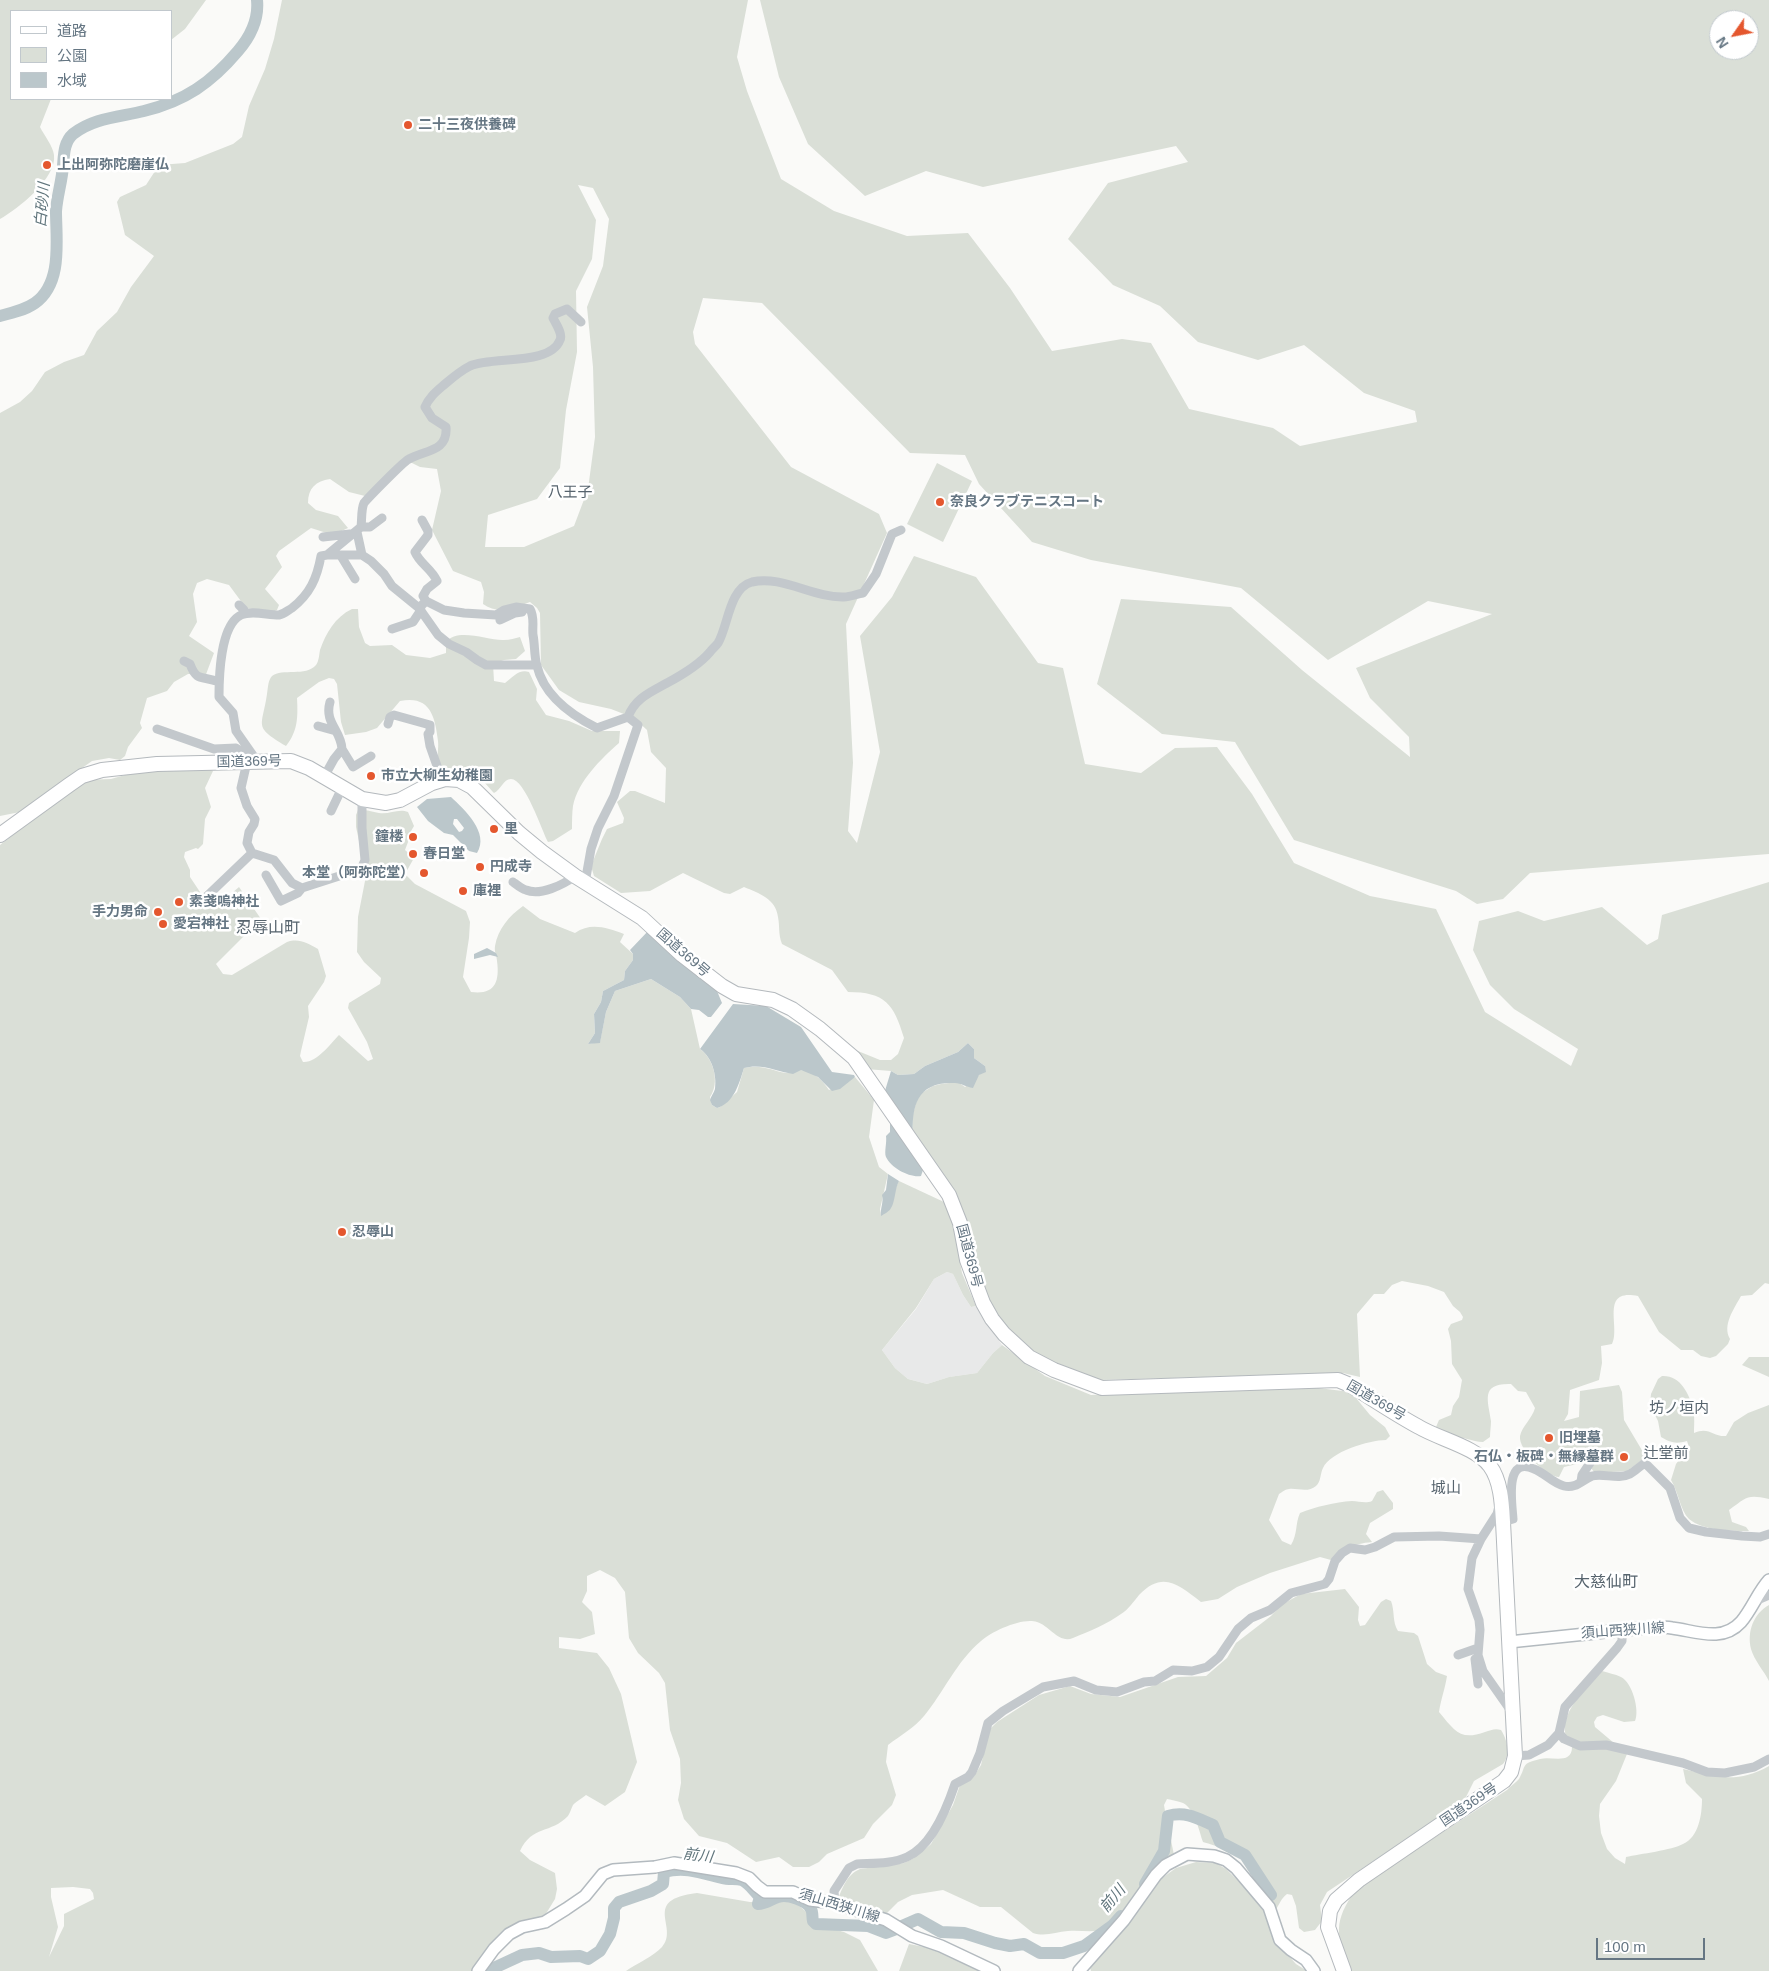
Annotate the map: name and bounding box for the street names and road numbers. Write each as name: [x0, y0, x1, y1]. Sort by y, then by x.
street label: 国道369号: [216, 753, 282, 771]
street label: 国道369号: [653, 925, 713, 981]
street label: 国道369号: [952, 1222, 986, 1290]
street label: 国道369号: [1343, 1377, 1409, 1425]
street label: 須山西狭川線: [1581, 1620, 1665, 1642]
street label: 国道369号: [1437, 1780, 1501, 1830]
street label: 須山西狭川線: [796, 1886, 882, 1926]

